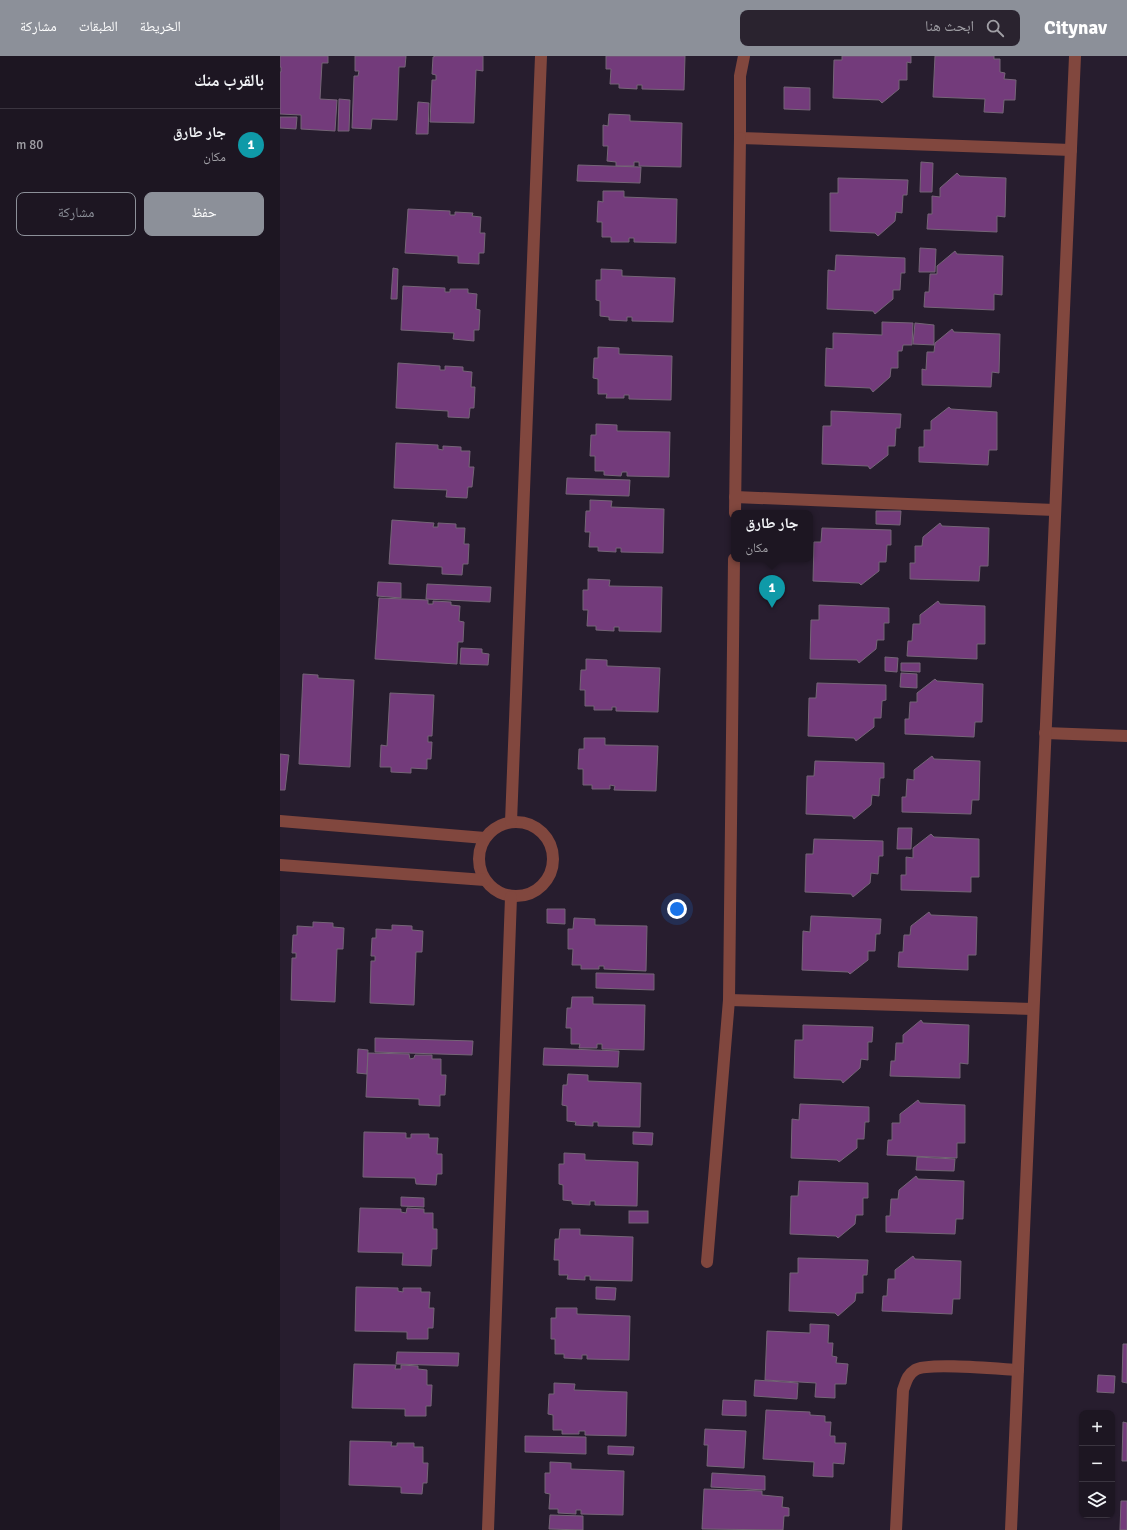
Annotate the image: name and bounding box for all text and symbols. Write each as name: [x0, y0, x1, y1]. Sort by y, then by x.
search box: [740, 10, 1020, 46]
text: Citynav: [1044, 16, 1107, 40]
text: ابحث هنا: [925, 17, 974, 35]
icon: search: [984, 17, 1006, 39]
text: مشاركة: [20, 18, 57, 35]
text: الطبقات: [79, 18, 118, 35]
text: الخريطة: [140, 18, 181, 35]
text: بالقرب منك: [194, 70, 264, 91]
text: جار طارق: [173, 123, 226, 141]
text: 80 m: [16, 137, 43, 153]
text: 1: [247, 137, 255, 153]
text: مكان: [203, 149, 226, 165]
button: مشاركة: [16, 192, 136, 236]
button: حفظ: [144, 192, 264, 236]
popup: [731, 510, 813, 562]
text: جار طارق: [745, 514, 799, 532]
text: مكان: [745, 540, 768, 556]
pin: 1: [759, 575, 785, 608]
your location: [667, 899, 687, 919]
map controls: [1079, 1410, 1115, 1518]
button: +: [1079, 1410, 1115, 1446]
button: −: [1079, 1446, 1115, 1482]
button: layers: [1079, 1482, 1115, 1518]

